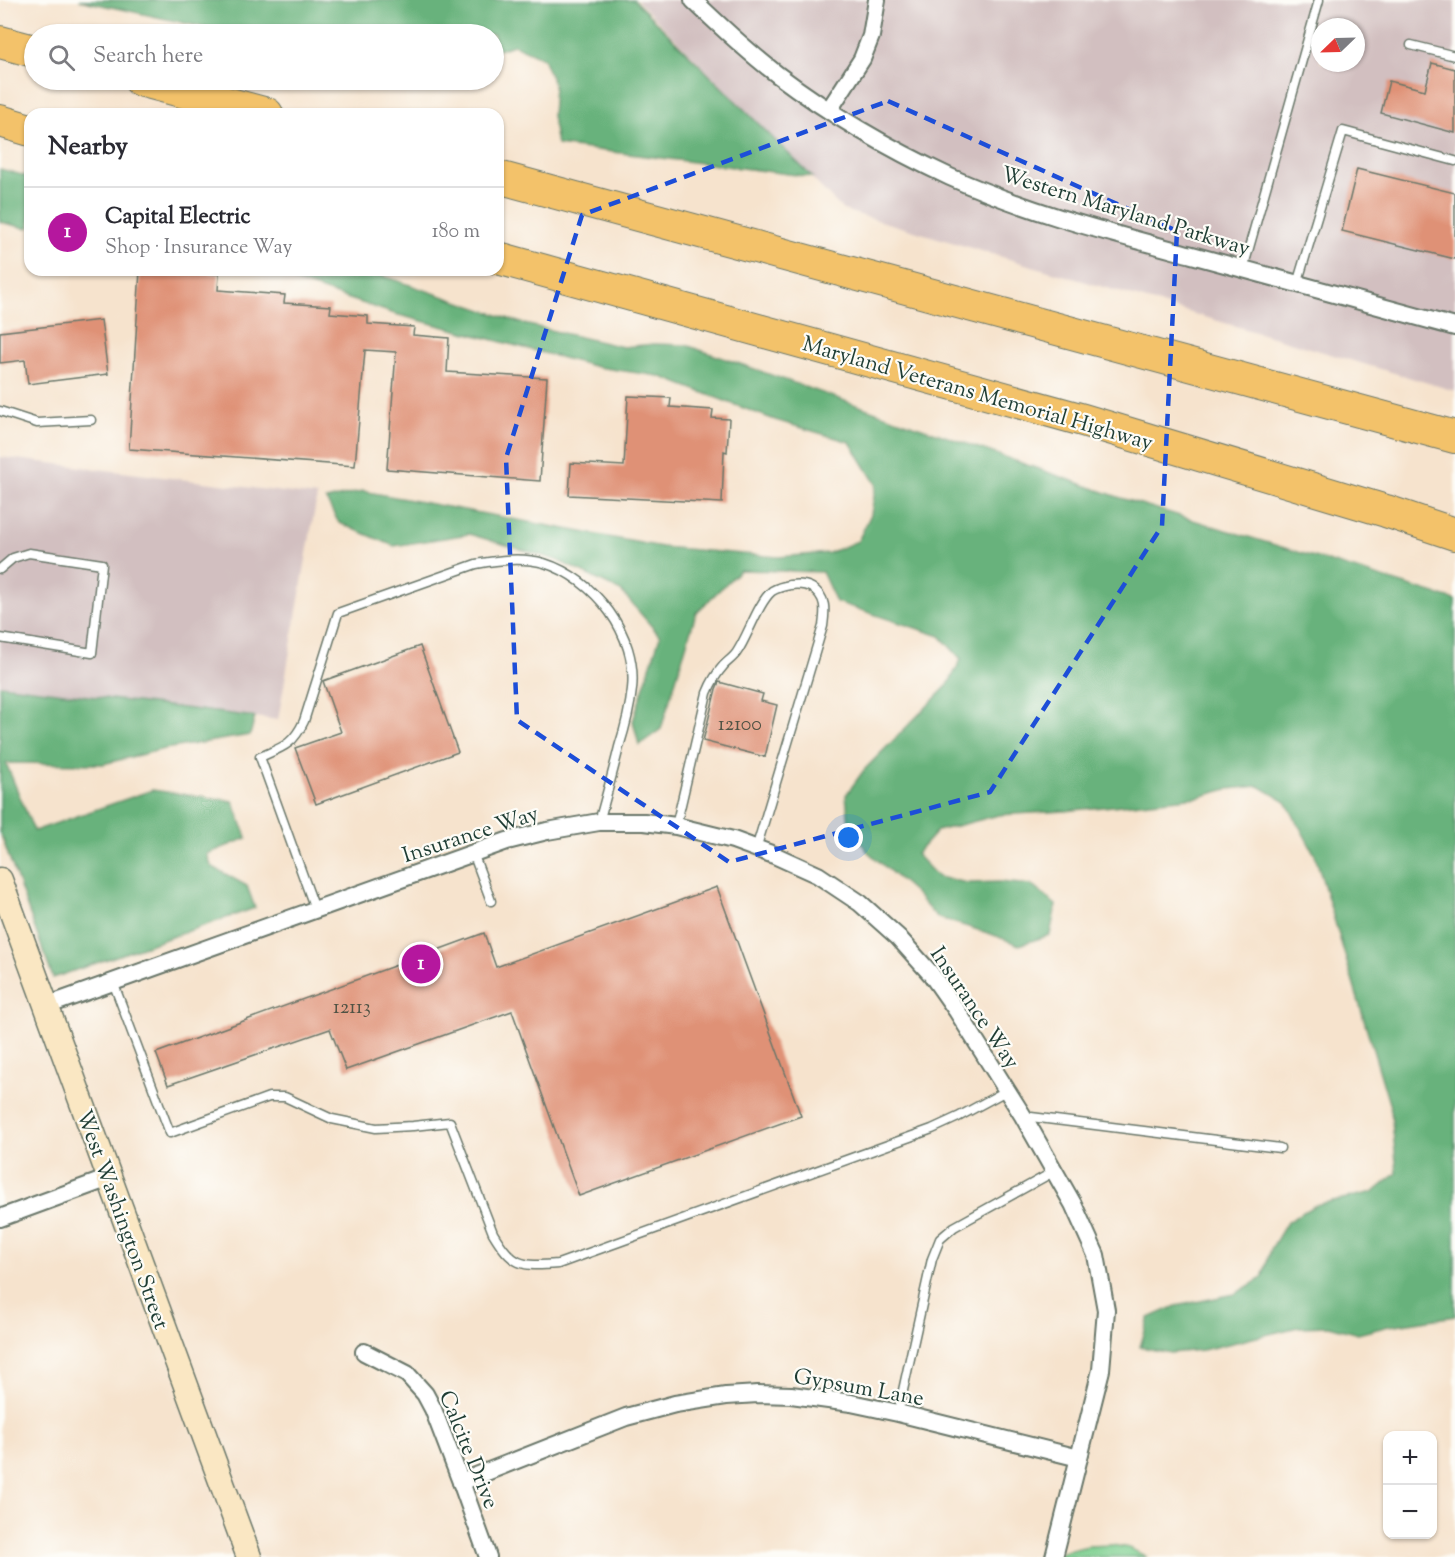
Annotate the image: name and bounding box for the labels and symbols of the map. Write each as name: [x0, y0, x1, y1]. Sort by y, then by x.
north arrow: [1311, 18, 1365, 72]
street label: Western Maryland Parkway: [997, 160, 1254, 266]
street label: Maryland Veterans Memorial Highway: [798, 329, 1156, 460]
house number: 12100: [718, 711, 762, 740]
street label: Insurance Way: [399, 799, 543, 873]
your location: [834, 823, 863, 852]
street label: Insurance Way: [921, 941, 1026, 1076]
pin: 1: [402, 942, 440, 986]
house number: 12113: [333, 994, 371, 1023]
street label: West Washington Street: [66, 1106, 176, 1335]
street label: Gypsum Lane: [791, 1362, 926, 1416]
street label: Calcite Drive: [429, 1386, 505, 1514]

